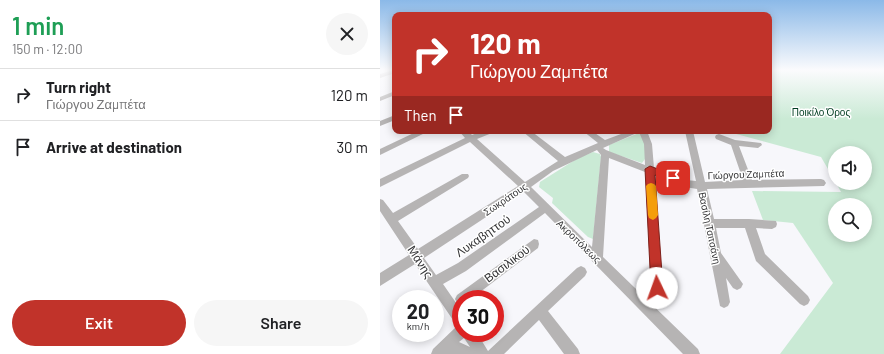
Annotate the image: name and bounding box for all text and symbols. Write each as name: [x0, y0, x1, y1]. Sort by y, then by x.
text: 1 min: [12, 11, 64, 40]
button: close: [326, 13, 368, 55]
text: 120 m: [470, 26, 541, 60]
icon: right: [404, 28, 456, 80]
text: 150 m · 12:00: [12, 41, 82, 57]
text: Γιώργου Ζαμπέτα: [470, 60, 608, 82]
text: Turn right: [46, 78, 111, 96]
icon: right: [12, 84, 34, 106]
text: 120 m: [331, 86, 368, 104]
text: Γιώργου Ζαμπέτα: [46, 96, 146, 112]
icon: arrive: [445, 104, 467, 126]
text: Then: [404, 106, 437, 124]
park label: Ποικίλο Όρος: [792, 106, 850, 118]
icon: arrive: [12, 136, 34, 158]
text: Arrive at destination: [46, 138, 182, 156]
text: 30 m: [336, 138, 368, 156]
map controls: [828, 146, 872, 242]
button: sound: [828, 146, 872, 190]
pin: [656, 161, 690, 195]
icon: arrive: [662, 167, 684, 189]
street label: Γιώργου Ζαμπέτα: [707, 167, 785, 181]
street label: Σωκράτους: [481, 180, 529, 218]
street label: Βασίλη Τσιτσάνη: [697, 191, 723, 265]
button: search: [828, 198, 872, 242]
street label: Λυκαβηττού: [452, 211, 513, 260]
street label: Ακροπόλεως: [554, 217, 604, 265]
street label: Βασιλικού: [481, 242, 532, 285]
street label: Μάνης: [404, 243, 436, 281]
position arrow: [636, 267, 678, 309]
speed limit sign: 30: [452, 290, 504, 342]
text: 20: [407, 299, 429, 323]
button: Exit: [12, 300, 186, 346]
button: Share: [194, 300, 368, 346]
text: km/h: [407, 320, 429, 332]

